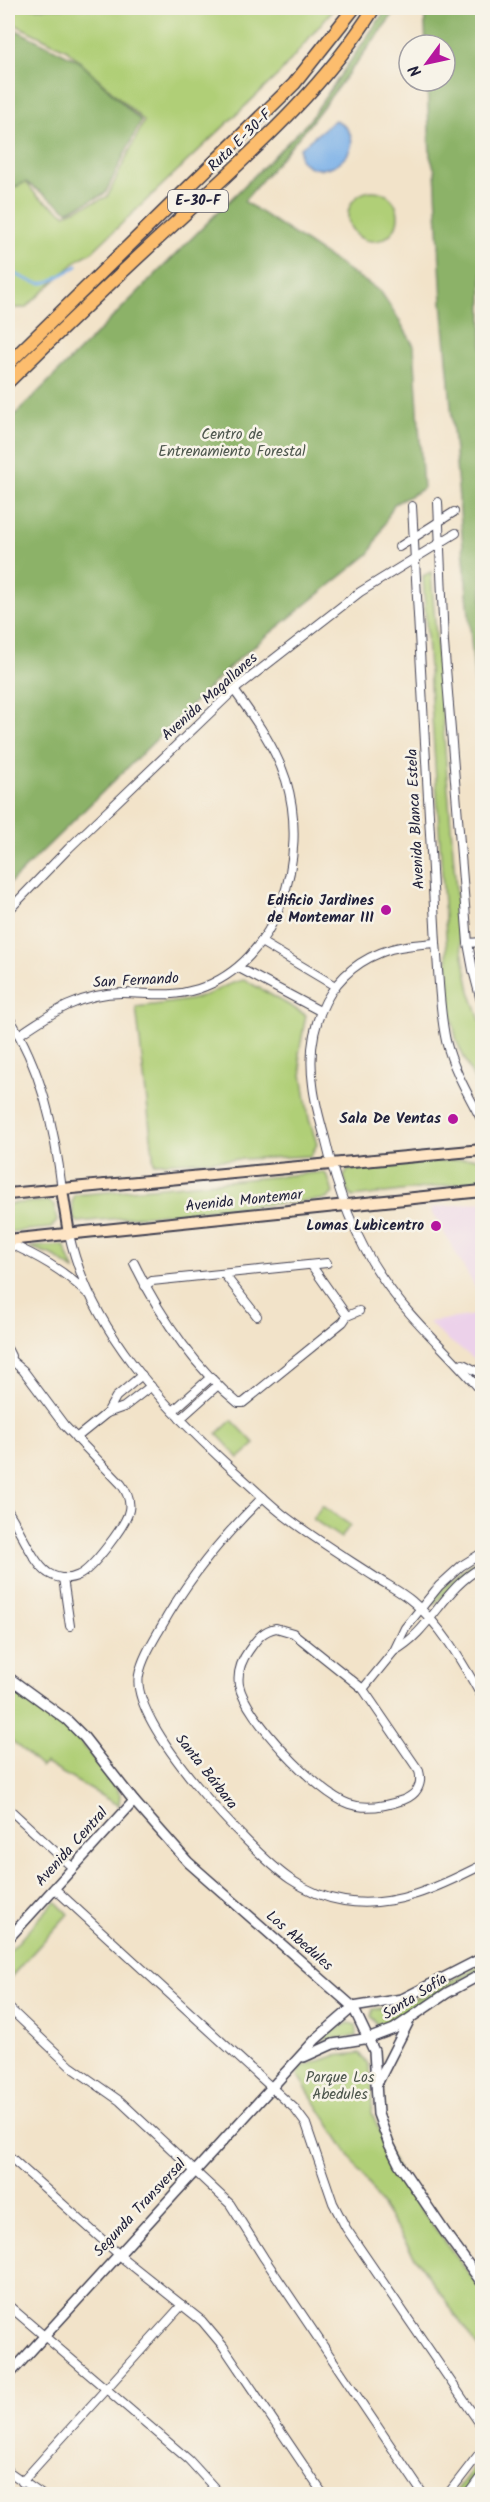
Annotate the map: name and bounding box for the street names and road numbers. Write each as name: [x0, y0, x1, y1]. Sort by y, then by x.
street label: Ruta E-30-F: [202, 103, 278, 178]
road number: E-30-F: [168, 190, 228, 212]
street label: Avenida Magallanes: [156, 647, 264, 747]
street label: Avenida Blanca Estela: [400, 748, 432, 890]
street label: San Fernando: [92, 967, 180, 995]
street label: Avenida Montemar: [184, 1183, 305, 1219]
street label: Santa Bárbara: [169, 1729, 243, 1815]
street label: Avenida Central: [30, 1802, 114, 1892]
street label: Los Abedules: [260, 1905, 339, 1978]
street label: Santa Sofía: [378, 1968, 452, 2026]
street label: Segunda Transversal: [88, 2153, 192, 2263]

